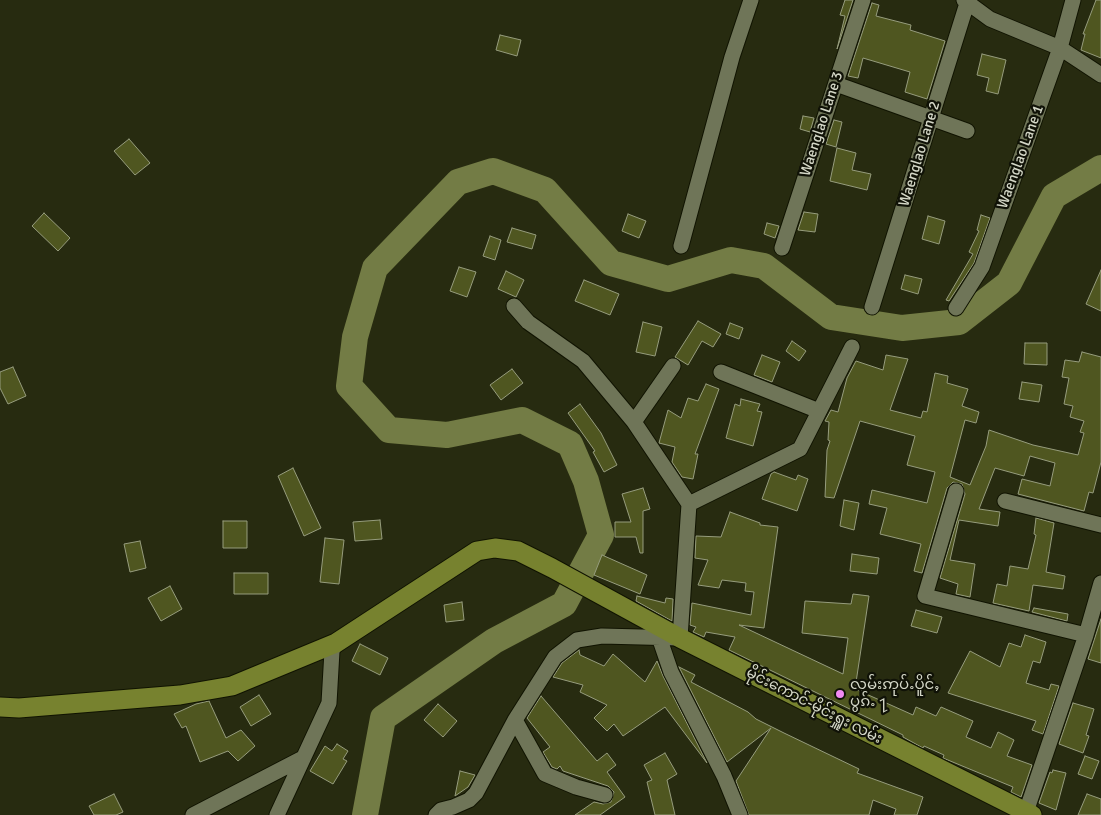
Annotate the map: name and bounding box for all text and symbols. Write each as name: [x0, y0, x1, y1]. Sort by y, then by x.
street label: Waenglao Lane 3: [797, 69, 847, 179]
street label: Waenglao Lane 2: [895, 99, 945, 209]
street label: Waenglao Lane 1: [994, 103, 1048, 211]
street label: မိုင်းကောင်-မိုင်းရှူး လမ်း: [743, 664, 885, 748]
place label: လုမ်းဢုပ်ႉပိူင်ႇ ပွၵ်ႉ ႑: [850, 676, 939, 711]
marker: လုမ်းဢုပ်ႉပိူင်ႇ ပွၵ်ႉ ႑: [834, 688, 846, 700]

